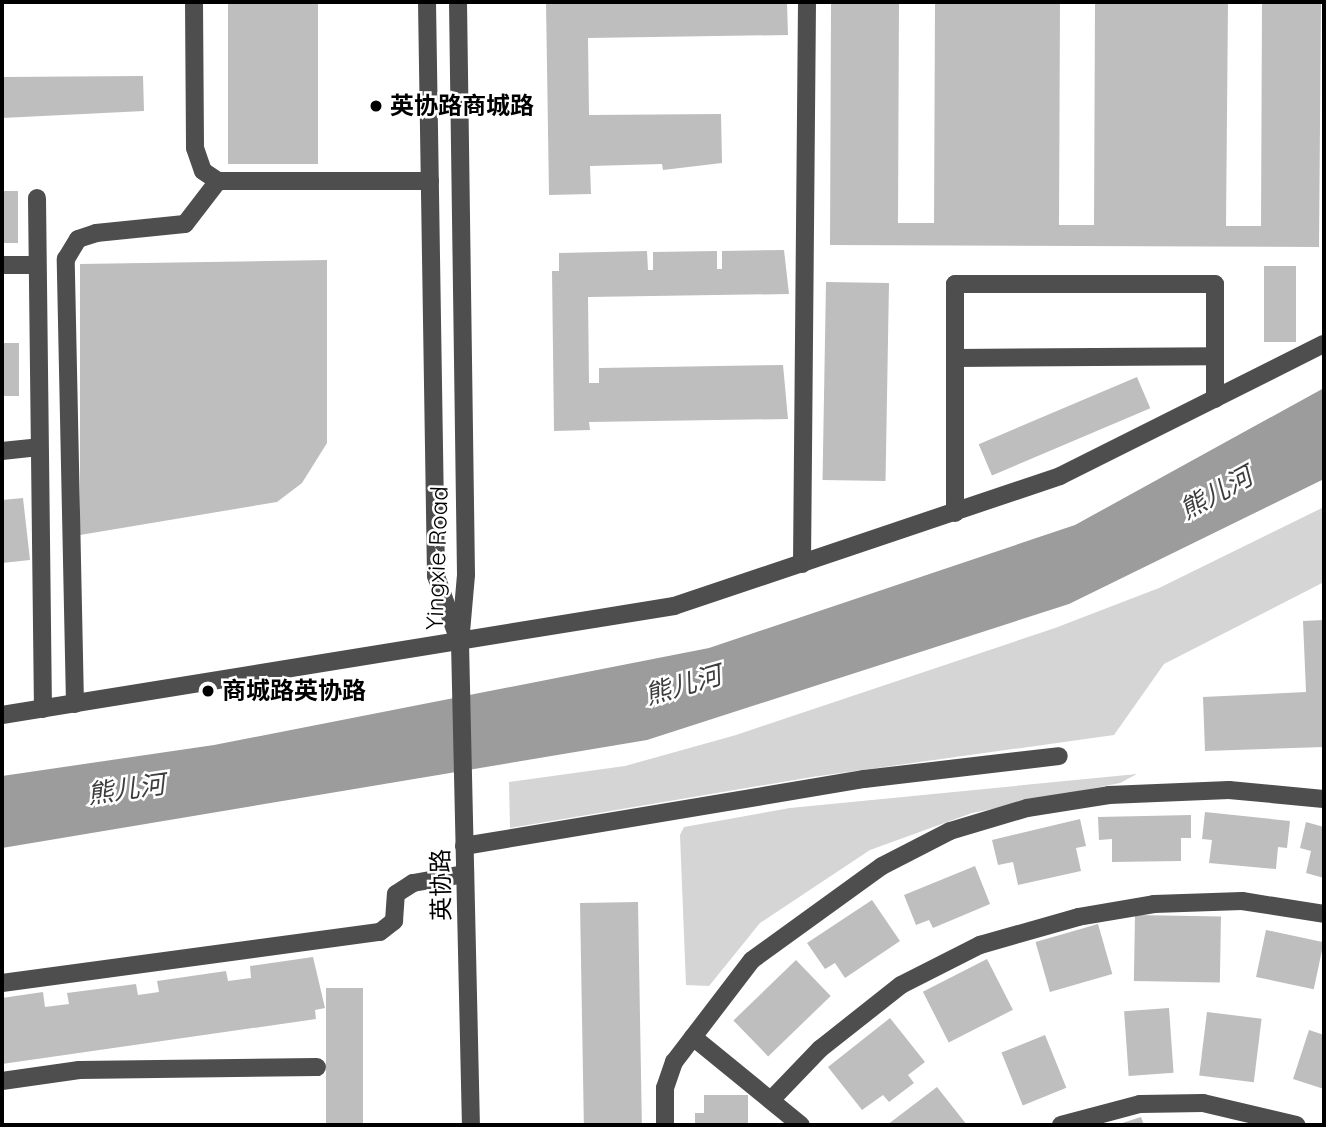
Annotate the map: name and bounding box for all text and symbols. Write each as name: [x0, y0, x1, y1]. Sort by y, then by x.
place label: 英协路商城路: [390, 92, 534, 120]
marker: 英协路商城路: [368, 98, 384, 114]
water label: 熊儿河: [1174, 460, 1258, 526]
street label: Yingxie Road: [420, 486, 454, 630]
water label: 熊儿河: [641, 659, 725, 711]
place label: 商城路英协路: [222, 677, 366, 705]
marker: 商城路英协路: [200, 683, 216, 699]
water label: 熊儿河: [85, 768, 167, 810]
street label: 英协路: [426, 849, 456, 921]

